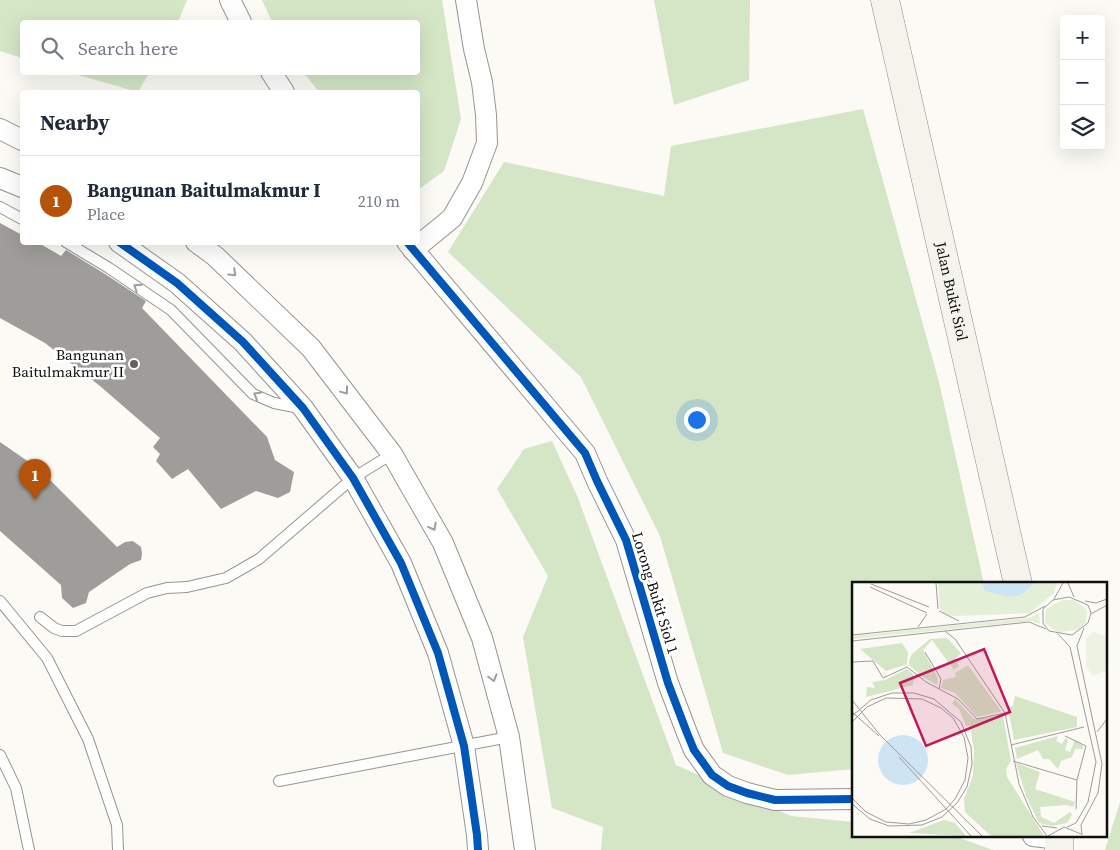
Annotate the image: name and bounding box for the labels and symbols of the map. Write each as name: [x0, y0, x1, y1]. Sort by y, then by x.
street label: Jalan Bukit Siol: [930, 239, 973, 344]
one-way arrow: [228, 267, 237, 276]
one-way arrow: [133, 284, 142, 293]
place label: Bangunan Baitulmakmur II: [12, 344, 124, 382]
marker: Bangunan Baitulmakmur II: [128, 358, 140, 370]
one-way arrow: [339, 385, 347, 394]
one-way arrow: [253, 391, 262, 401]
your location: [684, 407, 710, 433]
pin: 1: [19, 459, 51, 500]
one-way arrow: [427, 521, 437, 530]
street label: Lorong Bukit Siol 1: [627, 529, 684, 656]
inset map: [852, 582, 1108, 838]
one-way arrow: [487, 673, 497, 681]

